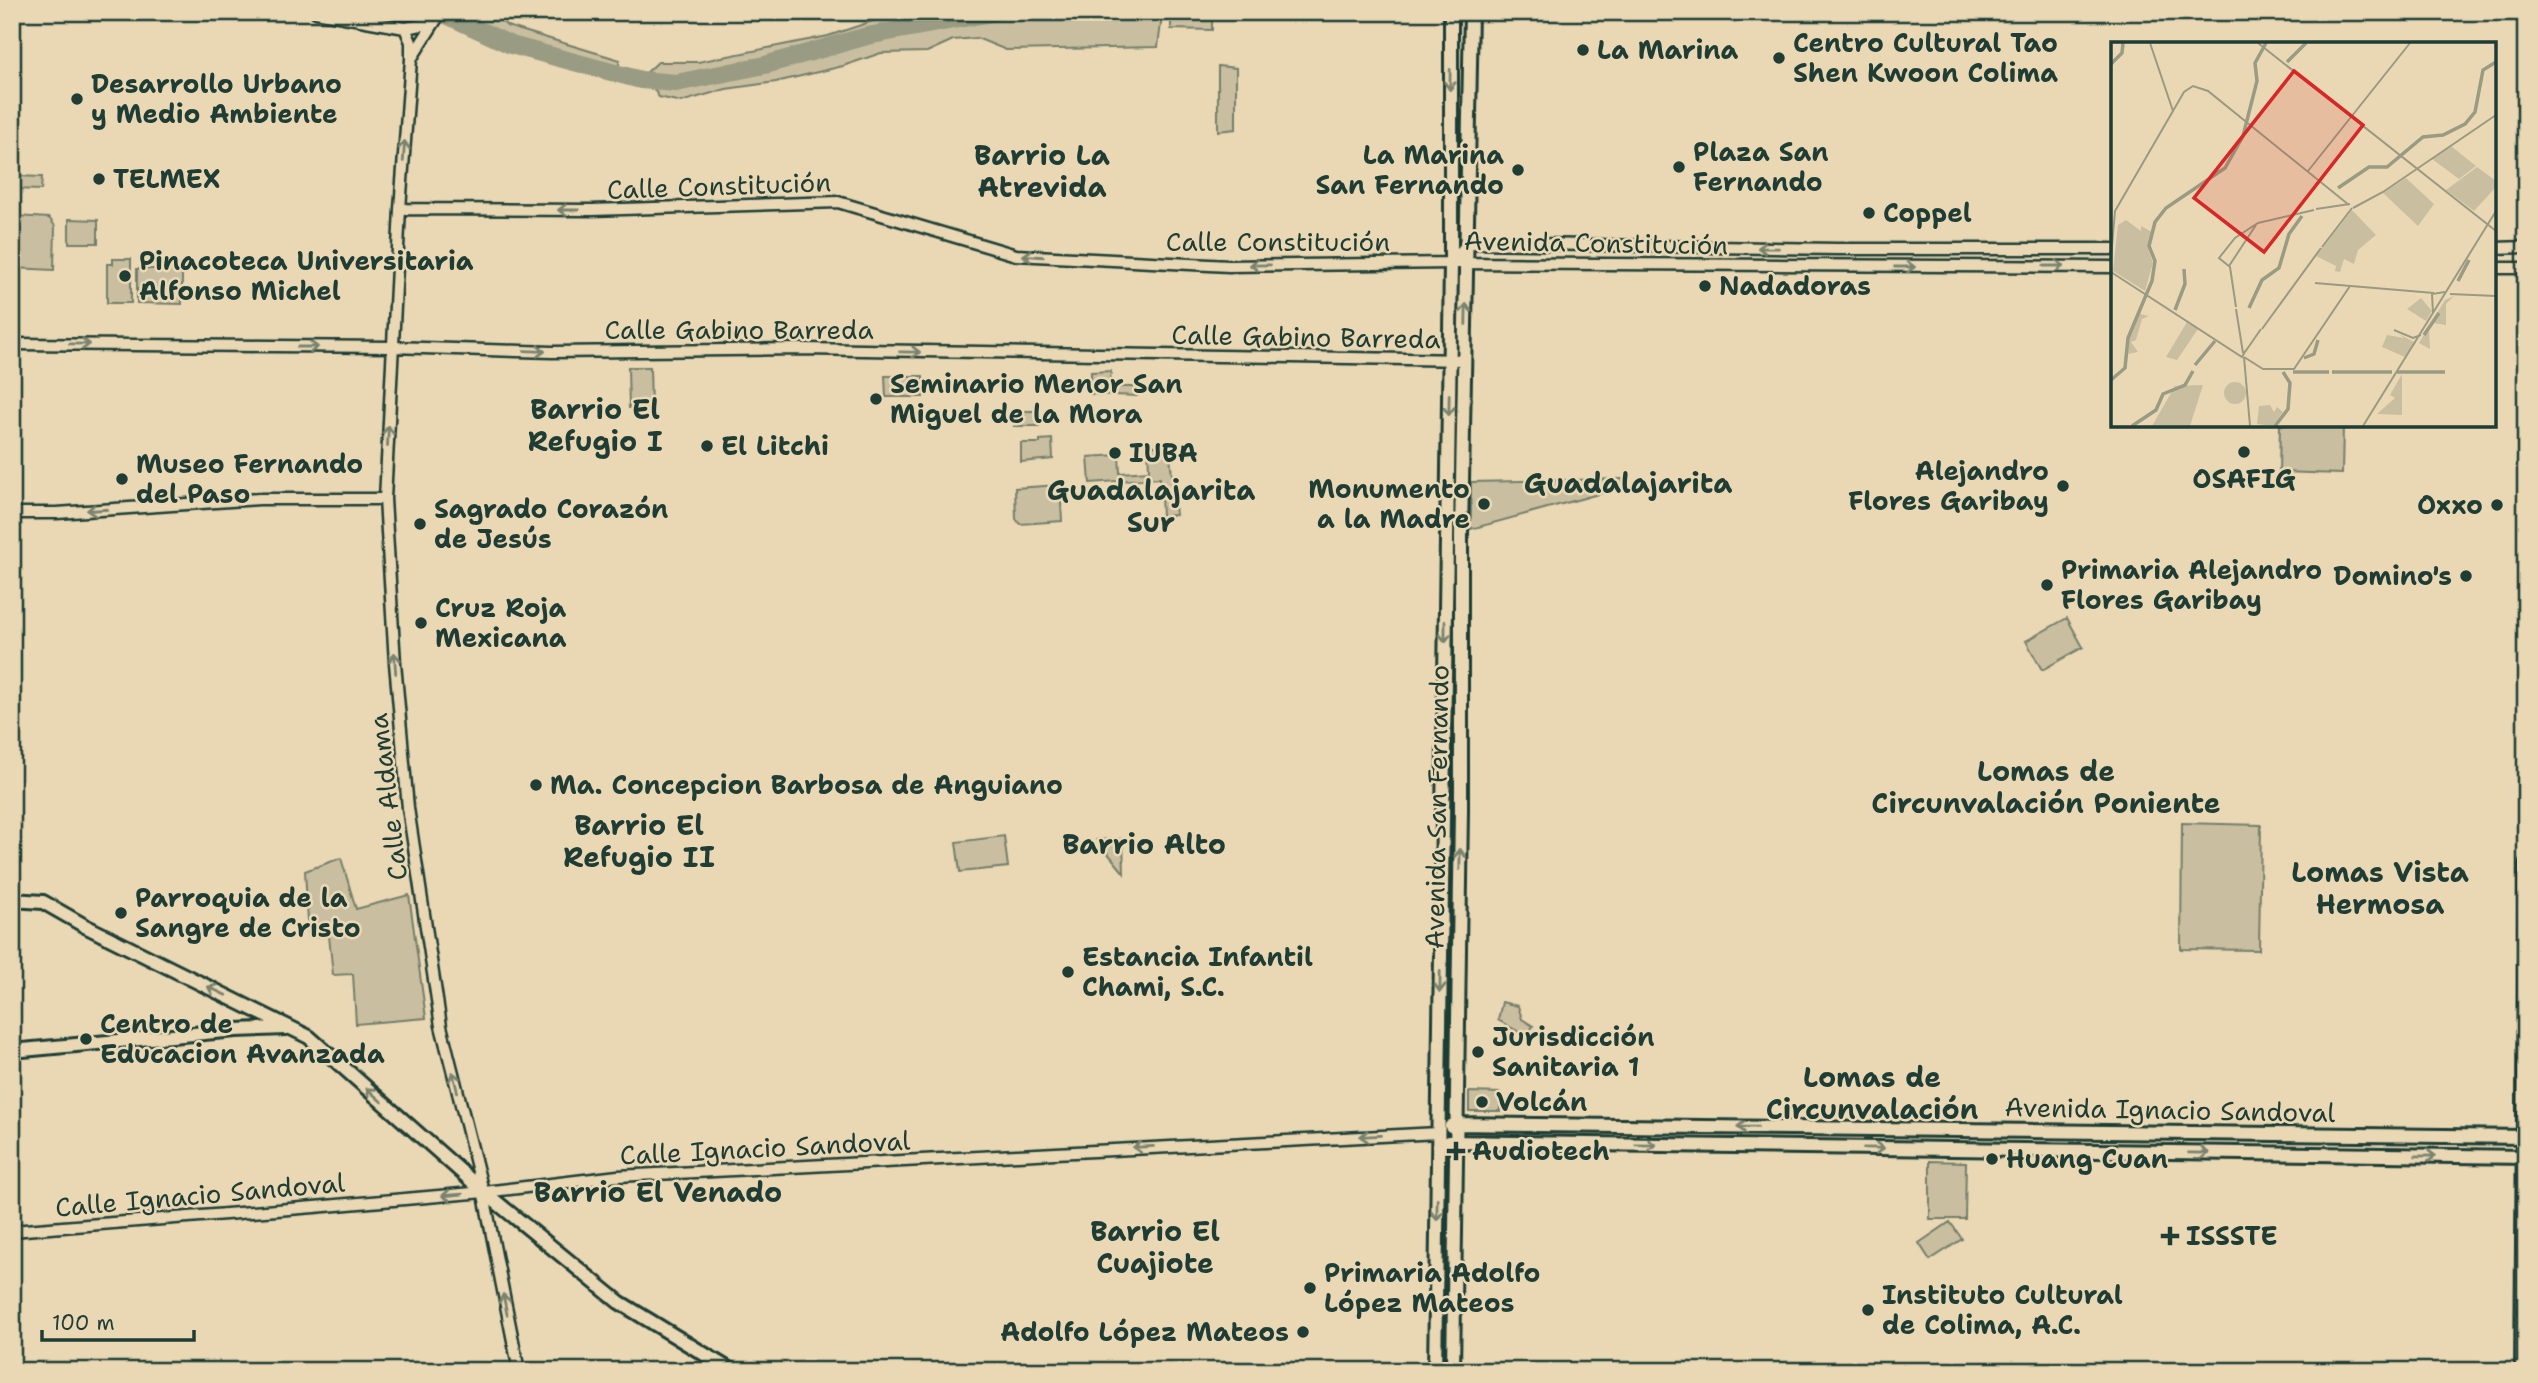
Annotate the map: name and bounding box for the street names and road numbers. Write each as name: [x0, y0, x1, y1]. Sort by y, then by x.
street label: Calle Constitución: [606, 164, 832, 207]
street label: Avenida Constitución: [1464, 223, 1728, 262]
street label: Calle Constitución: [1166, 224, 1390, 259]
street label: Calle Gabino Barreda: [604, 312, 874, 347]
street label: Calle Gabino Barreda: [1171, 317, 1441, 356]
street label: Avenida San Fernando: [1417, 664, 1456, 950]
street label: Calle Aldama: [360, 712, 415, 883]
street label: Avenida Ignacio Sandoval: [2004, 1089, 2336, 1130]
street label: Calle Ignacio Sandoval: [619, 1122, 911, 1173]
street label: Calle Ignacio Sandoval: [54, 1164, 346, 1225]

